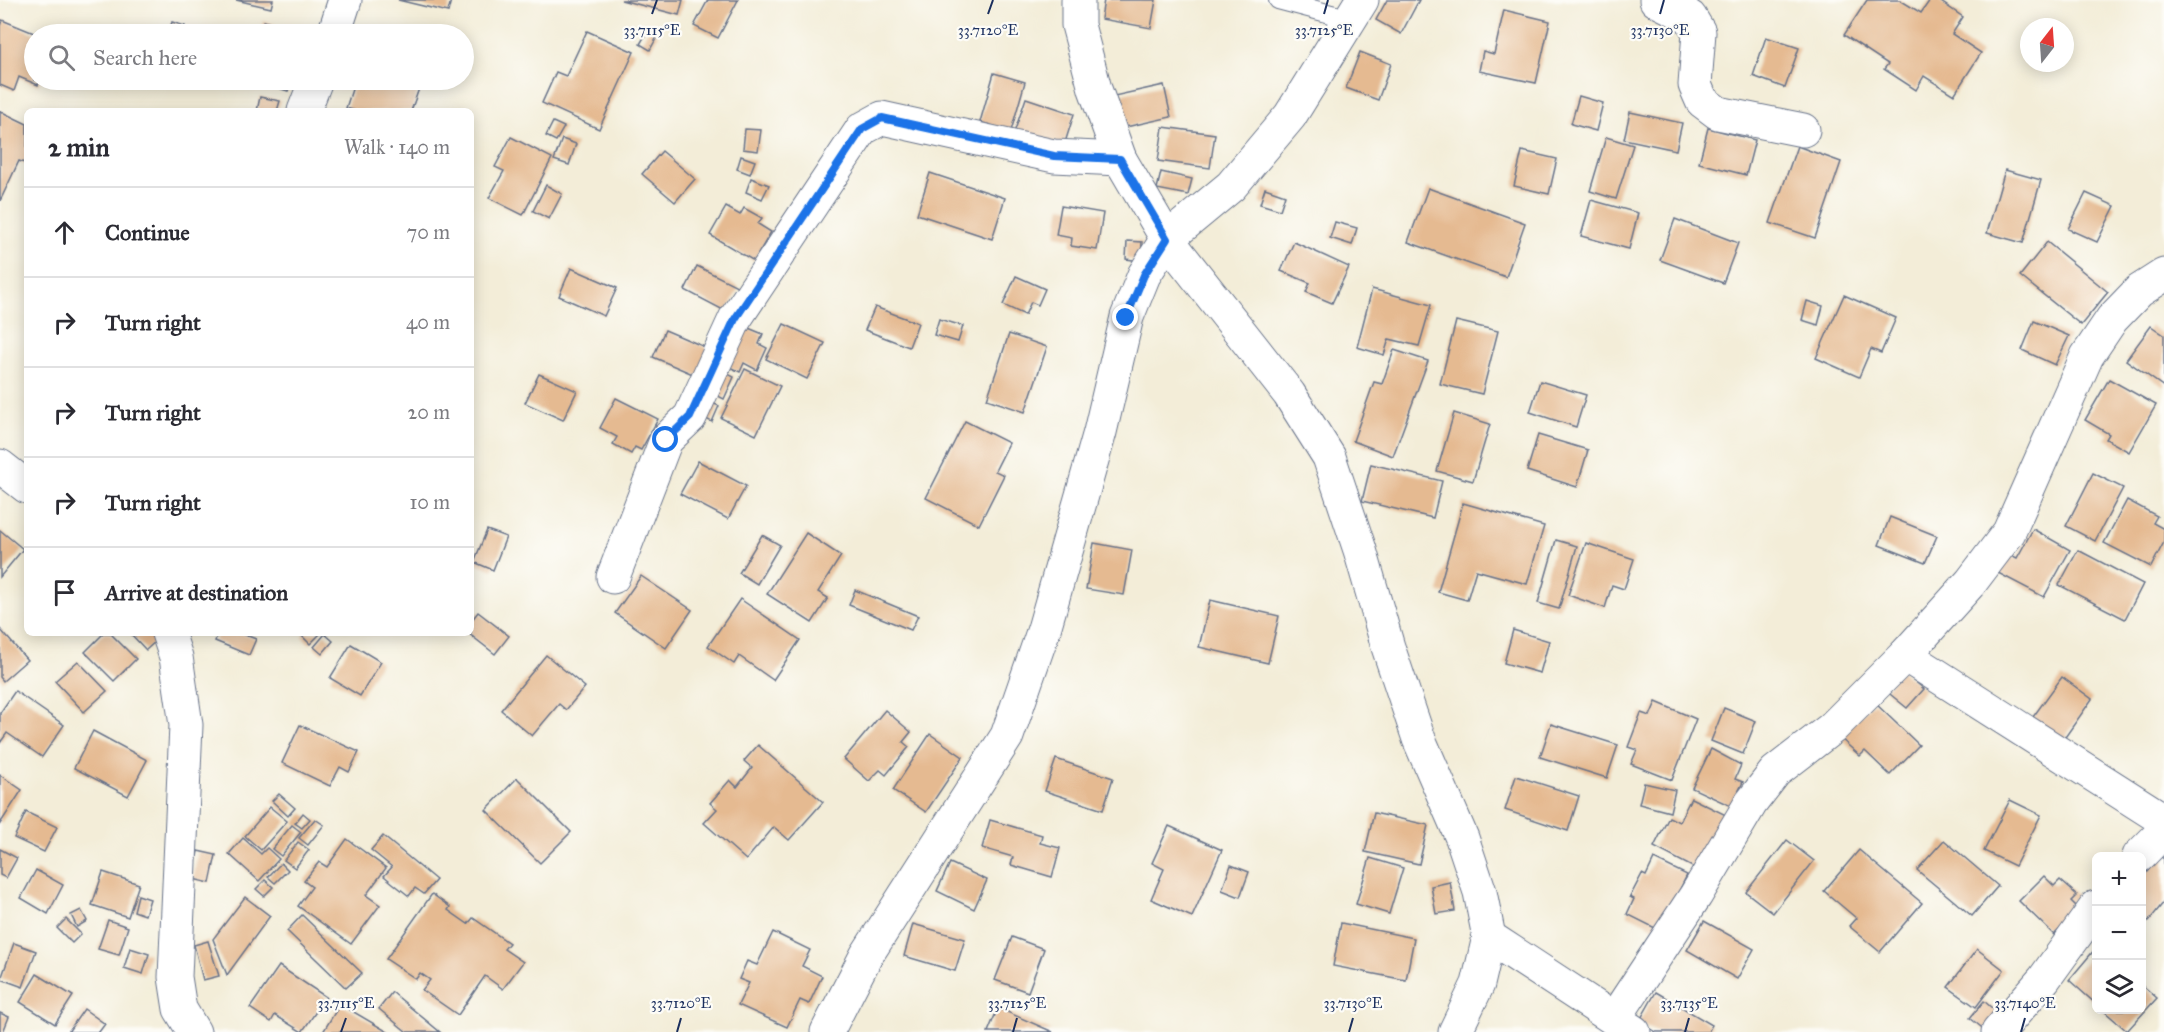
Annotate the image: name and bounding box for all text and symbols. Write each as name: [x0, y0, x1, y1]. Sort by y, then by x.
north arrow: [2020, 18, 2074, 72]
text: 33.7115°E: [623, 21, 681, 39]
text: 33.7120°E: [958, 21, 1018, 39]
text: 33.7125°E: [1295, 21, 1354, 39]
text: 33.7130°E: [1630, 21, 1690, 39]
search box: [24, 24, 474, 90]
icon: search: [45, 41, 78, 74]
text: Search here: [93, 44, 197, 71]
text: 2 min: [48, 131, 109, 163]
text: Walk · 140 m: [344, 135, 450, 159]
icon: ahead: [48, 216, 81, 249]
text: Continue: [105, 219, 190, 246]
text: 70 m: [407, 220, 450, 244]
route end: [1112, 304, 1138, 330]
icon: right: [48, 306, 81, 339]
text: Turn right: [105, 309, 201, 336]
text: 40 m: [406, 310, 450, 334]
icon: right: [48, 396, 81, 429]
text: Turn right: [105, 399, 201, 426]
text: 20 m: [407, 400, 450, 424]
route start: [652, 426, 678, 452]
icon: right: [48, 486, 81, 519]
text: Turn right: [105, 489, 201, 516]
text: 10 m: [409, 490, 450, 514]
icon: arrive: [48, 576, 81, 609]
text: Arrive at destination: [105, 579, 288, 606]
map controls: [2092, 852, 2146, 1014]
button: +: [2092, 852, 2146, 906]
button: −: [2092, 906, 2146, 960]
button: layers: [2092, 960, 2146, 1014]
text: 33.7115°E: [317, 994, 375, 1012]
text: 33.7120°E: [651, 994, 711, 1012]
text: 33.7125°E: [988, 994, 1047, 1012]
text: 33.7130°E: [1323, 994, 1383, 1012]
text: 33.7135°E: [1660, 994, 1718, 1012]
text: 33.7140°E: [1994, 994, 2056, 1012]

